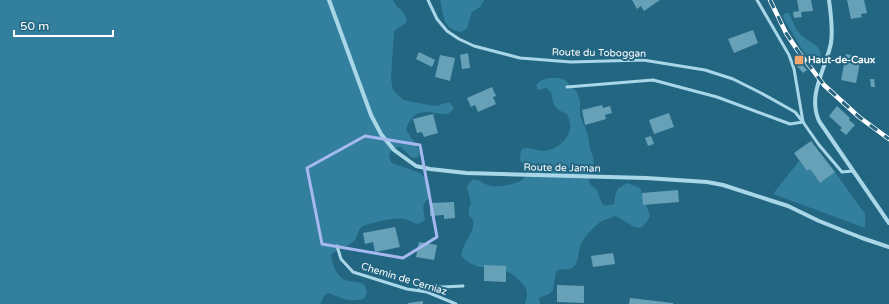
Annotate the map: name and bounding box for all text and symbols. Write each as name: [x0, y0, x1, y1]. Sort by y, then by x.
scale bar: [14, 12, 113, 38]
text: 50 m: [20, 19, 49, 33]
street label: Route du Toboggan: [552, 46, 646, 60]
marker: Haut-de-Caux: [793, 54, 805, 66]
place label: Haut-de-Caux: [808, 54, 876, 66]
street label: Route de Jaman: [523, 161, 601, 175]
street label: Chemin de Cerniaz: [360, 260, 448, 298]

